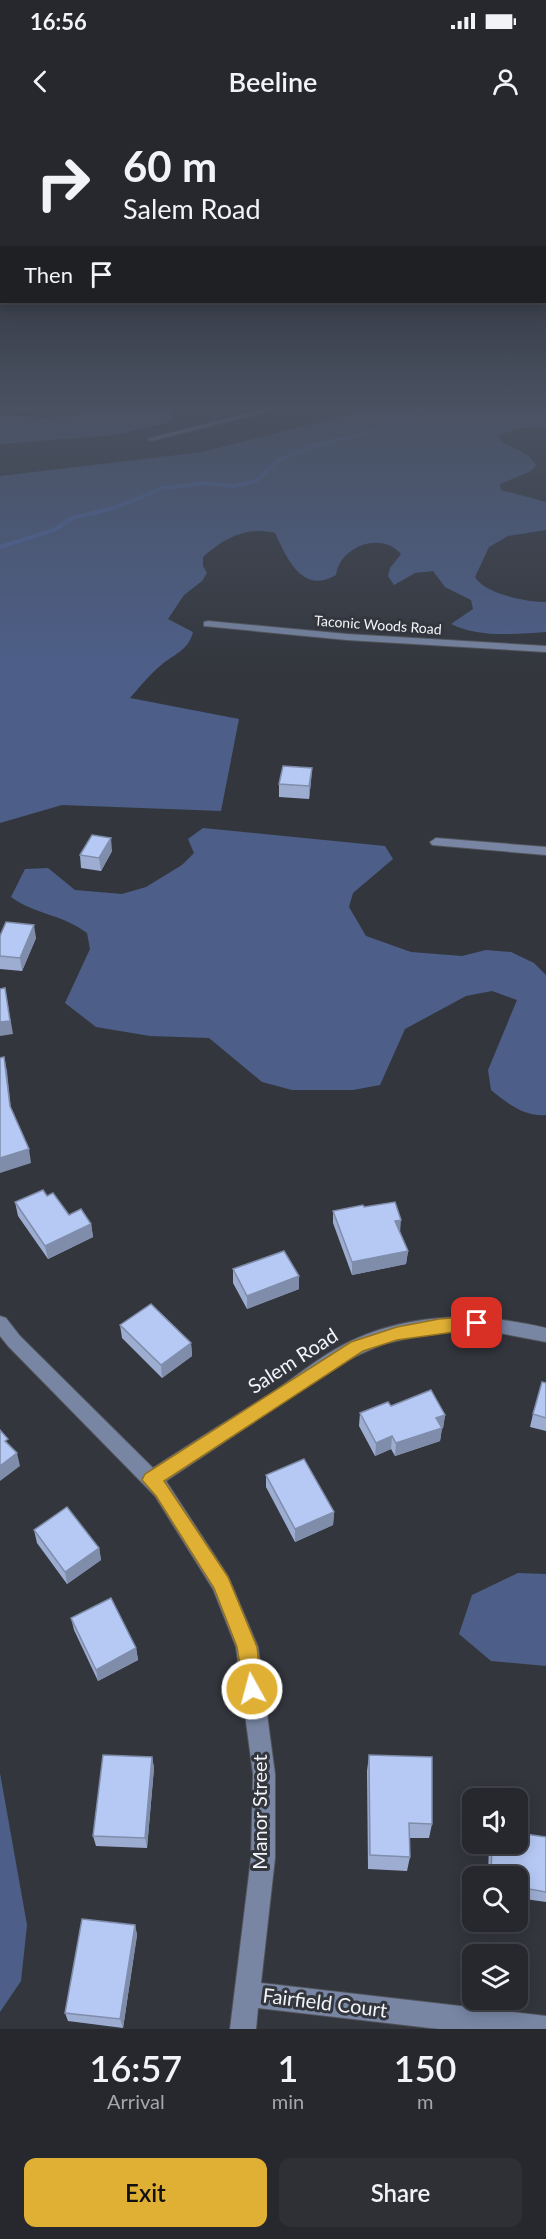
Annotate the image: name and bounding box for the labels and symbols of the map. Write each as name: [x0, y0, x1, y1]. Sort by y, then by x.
street label: Taconic Woods Road: [314, 612, 442, 637]
pin: [451, 1297, 502, 1348]
street label: Salem Road: [243, 1322, 342, 1398]
position arrow: [220, 1657, 284, 1721]
street label: Manor Street: [247, 1754, 271, 1870]
street label: Fairfield Court: [262, 1982, 389, 2022]

